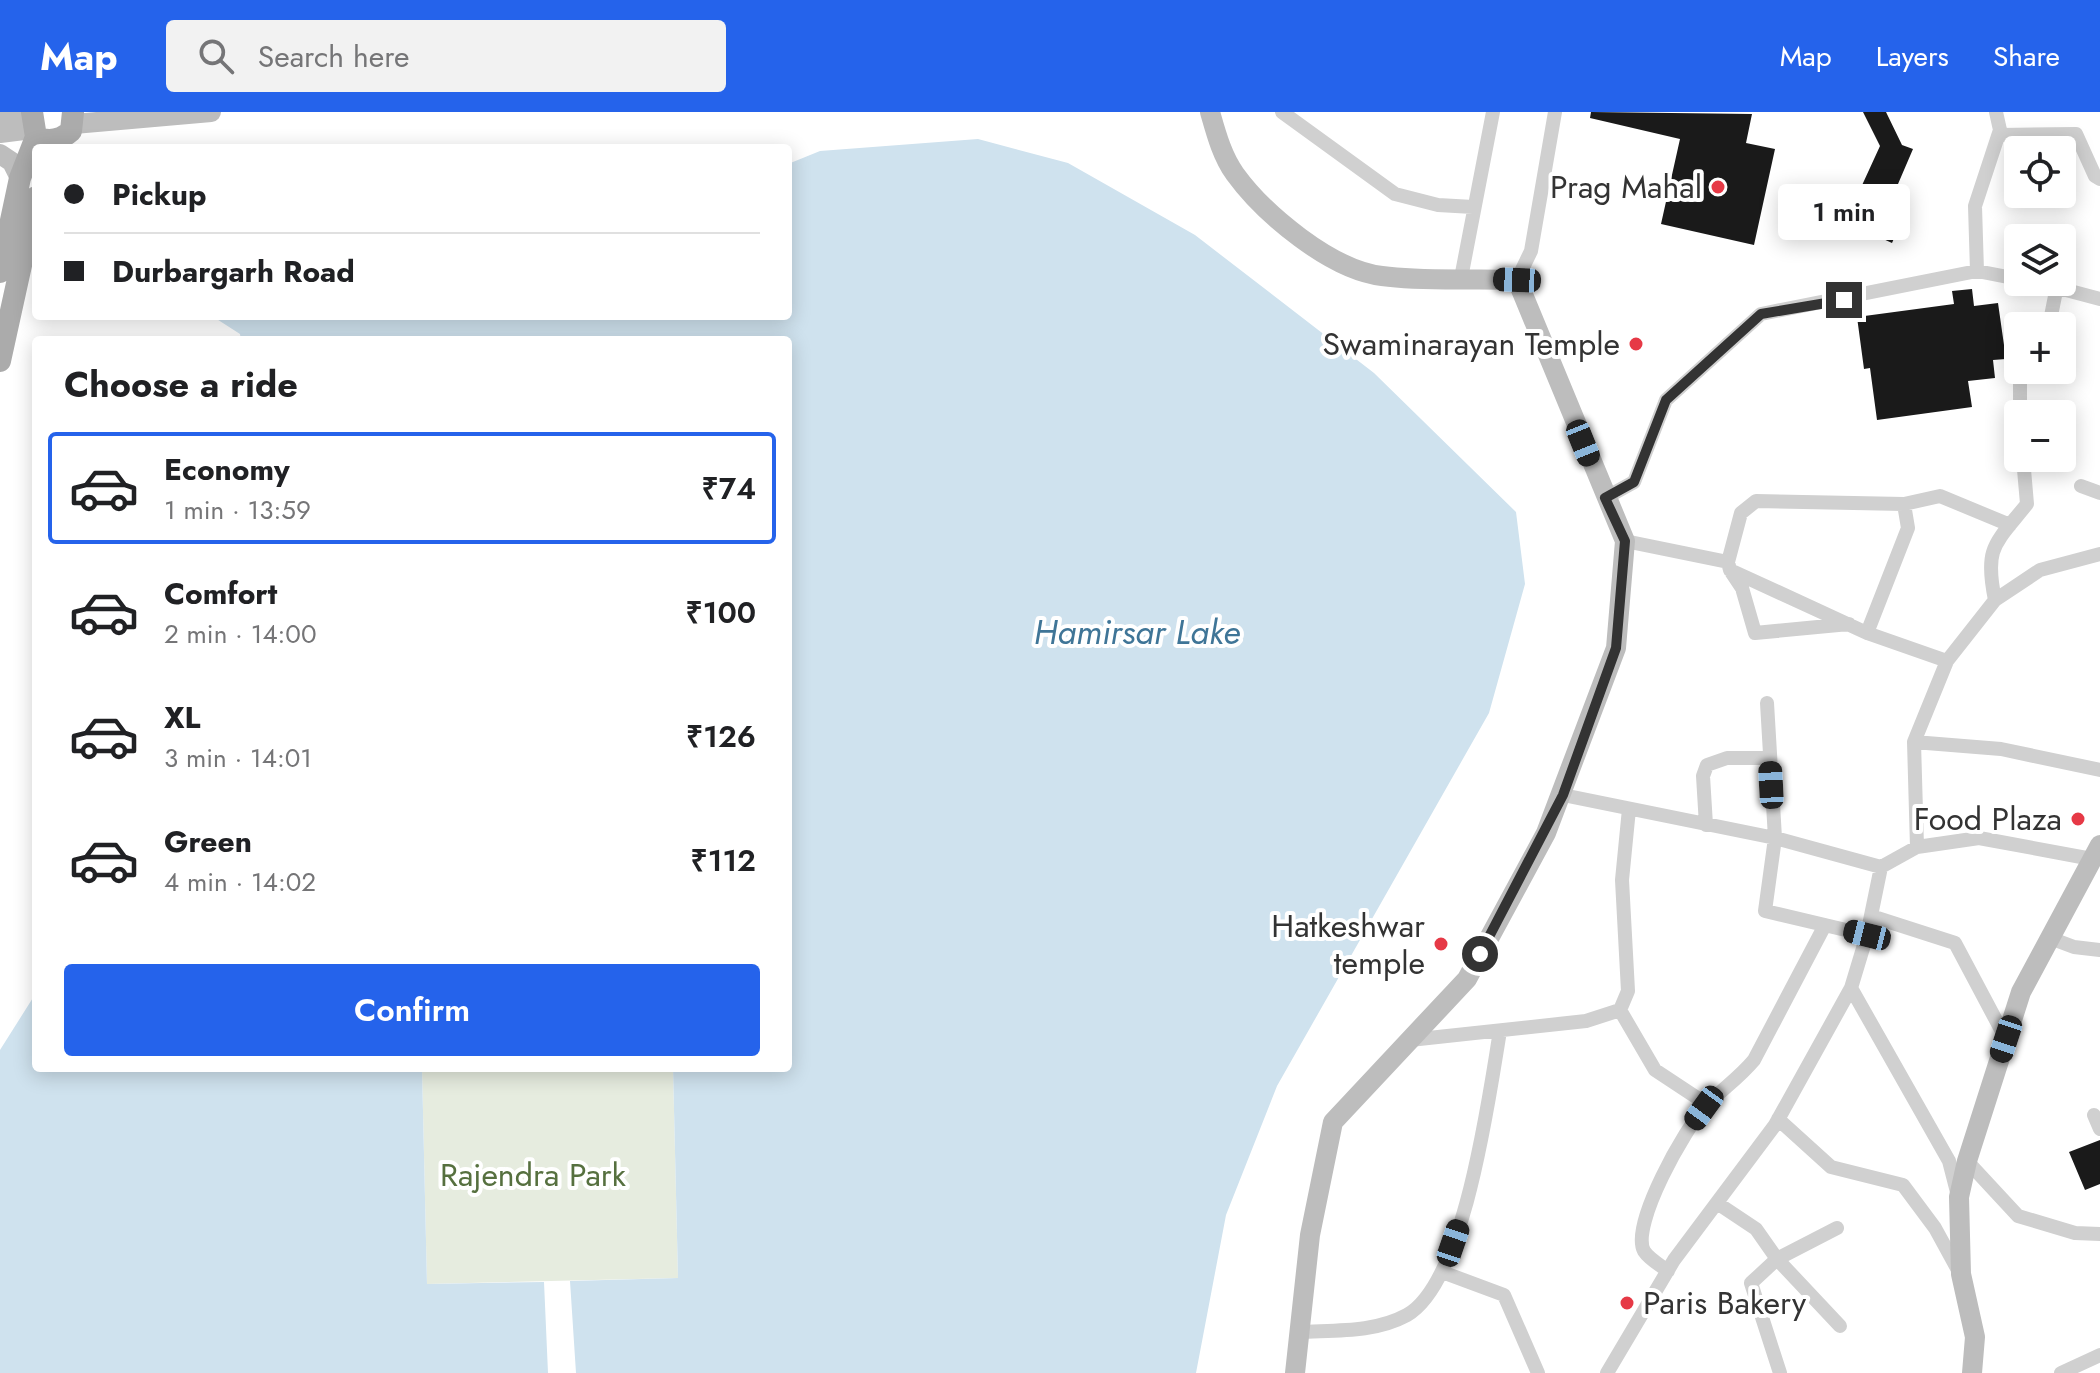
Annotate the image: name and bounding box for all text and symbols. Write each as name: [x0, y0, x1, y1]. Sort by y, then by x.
search box: [166, 20, 726, 92]
text: Map: [40, 29, 118, 84]
icon: search: [194, 34, 238, 78]
text: Search here: [258, 35, 410, 78]
text: Map: [1780, 36, 1832, 77]
text: Layers: [1876, 36, 1949, 77]
text: Share: [1993, 36, 2060, 77]
map controls: [2004, 136, 2076, 472]
button: locate: [2004, 136, 2076, 208]
place label: Prag Mahal: [1550, 164, 1702, 210]
text: Pickup: [112, 173, 207, 216]
marker: Prag Mahal: [1709, 178, 1727, 196]
callout: 1 min: [1778, 184, 1910, 240]
text: 1 min: [1812, 193, 1876, 231]
button: layers: [2004, 224, 2076, 296]
text: Durbargarh Road: [112, 250, 355, 293]
car: [1493, 267, 1541, 293]
route end: [1826, 282, 1862, 318]
button: +: [2004, 312, 2076, 384]
place label: Swaminarayan Temple: [1323, 321, 1620, 367]
marker: Swaminarayan Temple: [1627, 335, 1645, 353]
text: Choose a ride: [64, 358, 298, 410]
button: −: [2004, 400, 2076, 472]
car: [1563, 416, 1603, 470]
text: Economy: [164, 448, 290, 491]
icon: car: [68, 452, 140, 524]
text: ₹74: [702, 467, 756, 510]
text: 1 min · 13:59: [164, 491, 311, 529]
text: Comfort: [164, 572, 277, 615]
icon: car: [68, 576, 140, 648]
text: ₹100: [686, 591, 756, 634]
water label: Hamirsar Lake: [1034, 608, 1240, 657]
text: 2 min · 14:00: [164, 615, 317, 653]
text: XL: [164, 696, 200, 739]
icon: car: [68, 700, 140, 772]
text: ₹126: [686, 715, 756, 758]
text: 3 min · 14:01: [164, 739, 312, 777]
car: [1758, 760, 1784, 810]
place label: Food Plaza: [1914, 796, 2062, 842]
marker: Food Plaza: [2069, 810, 2087, 828]
text: Green: [164, 820, 252, 863]
icon: car: [68, 824, 140, 896]
text: ₹112: [691, 839, 756, 882]
text: 4 min · 14:02: [164, 863, 316, 901]
place label: Hatkeshwar temple: [1271, 903, 1425, 986]
car: [1841, 918, 1893, 952]
marker: Hatkeshwar temple: [1432, 935, 1450, 953]
route start: [1462, 936, 1498, 972]
button: Confirm: [64, 964, 760, 1056]
car: [1987, 1012, 2025, 1066]
car: [1680, 1082, 1728, 1134]
park label: Rajendra Park: [440, 1152, 627, 1198]
car: [1434, 1216, 1472, 1270]
place label: Paris Bakery: [1643, 1280, 1807, 1326]
marker: Paris Bakery: [1618, 1294, 1636, 1312]

